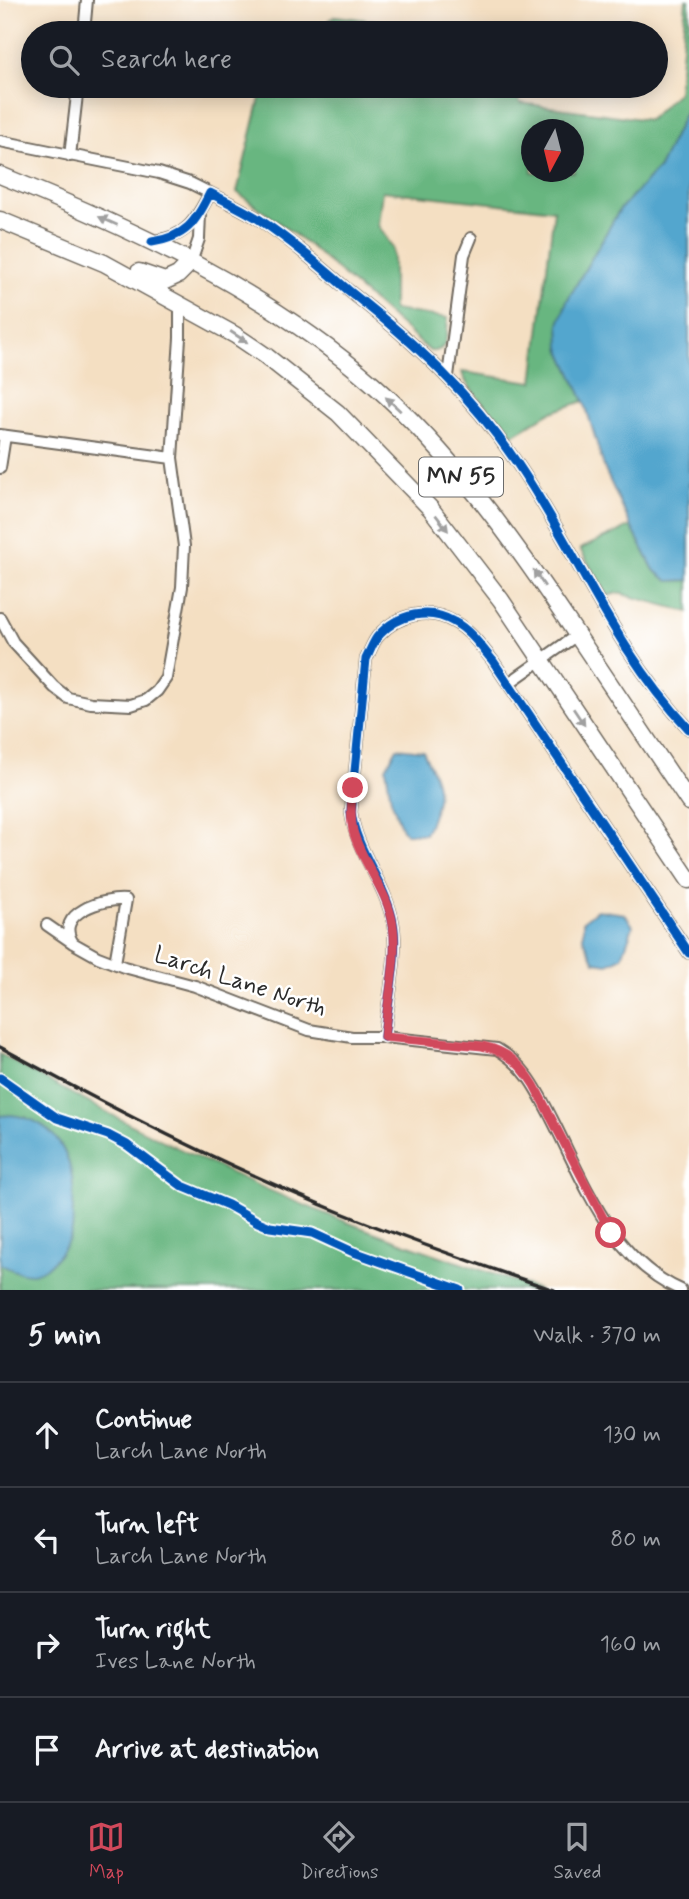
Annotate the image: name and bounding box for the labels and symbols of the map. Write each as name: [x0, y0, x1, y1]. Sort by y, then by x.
north arrow: [521, 119, 584, 182]
one-way arrow: [98, 215, 118, 227]
one-way arrow: [229, 331, 249, 344]
one-way arrow: [385, 396, 402, 412]
road number: MN 55: [419, 457, 503, 496]
one-way arrow: [434, 514, 449, 532]
one-way arrow: [532, 569, 546, 587]
one-way arrow: [572, 708, 586, 726]
route end: [337, 772, 368, 803]
street label: Larch Lane North: [150, 940, 330, 1024]
route start: [595, 1217, 626, 1248]

